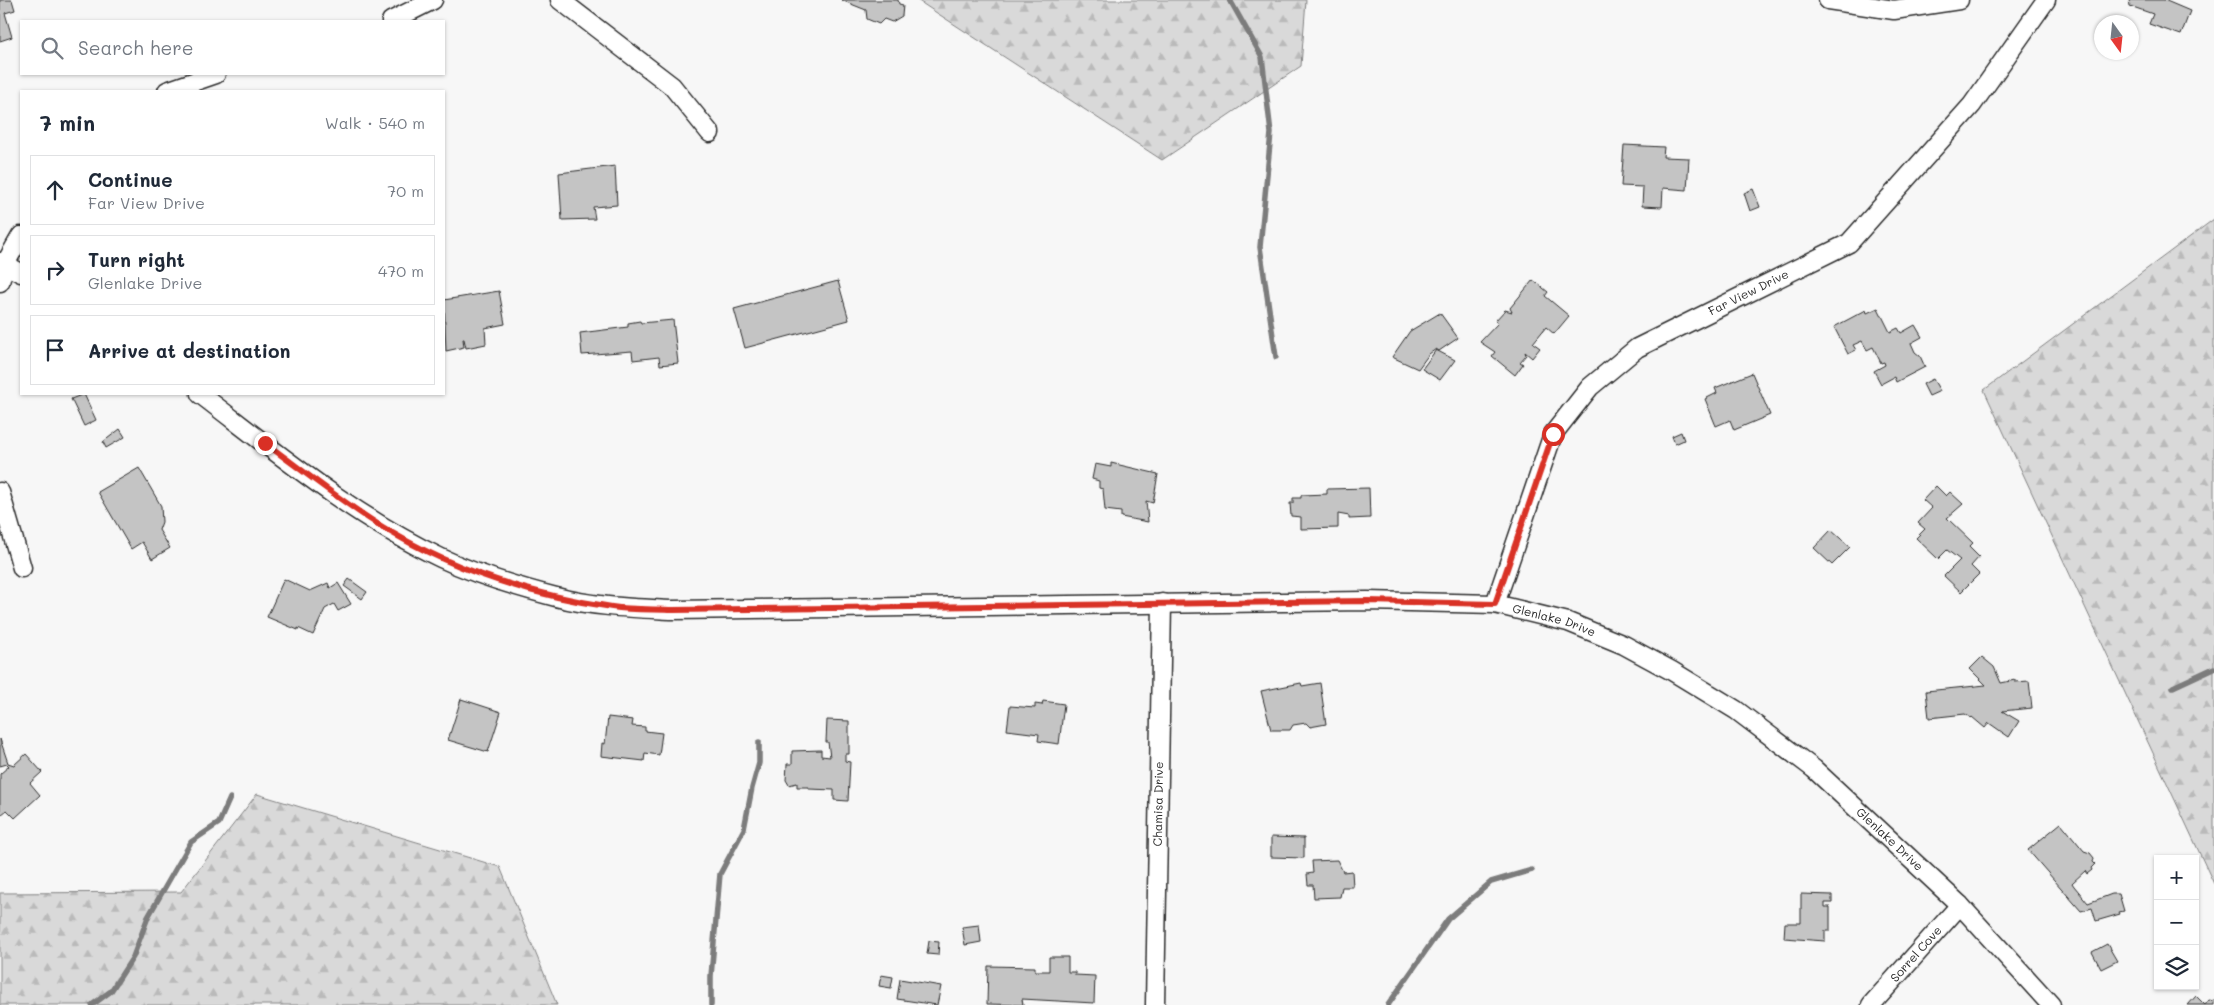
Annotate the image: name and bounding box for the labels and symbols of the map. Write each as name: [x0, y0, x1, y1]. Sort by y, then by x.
north arrow: [2094, 15, 2139, 60]
street label: Far View Drive: [1705, 265, 1791, 319]
route start: [1542, 423, 1565, 446]
route end: [254, 432, 277, 455]
street label: Glenlake Drive: [1511, 600, 1598, 640]
street label: Chamisa Drive: [1149, 761, 1166, 847]
street label: Glenlake Drive: [1853, 803, 1927, 874]
street label: Sorrel Cove: [1886, 922, 1945, 985]

